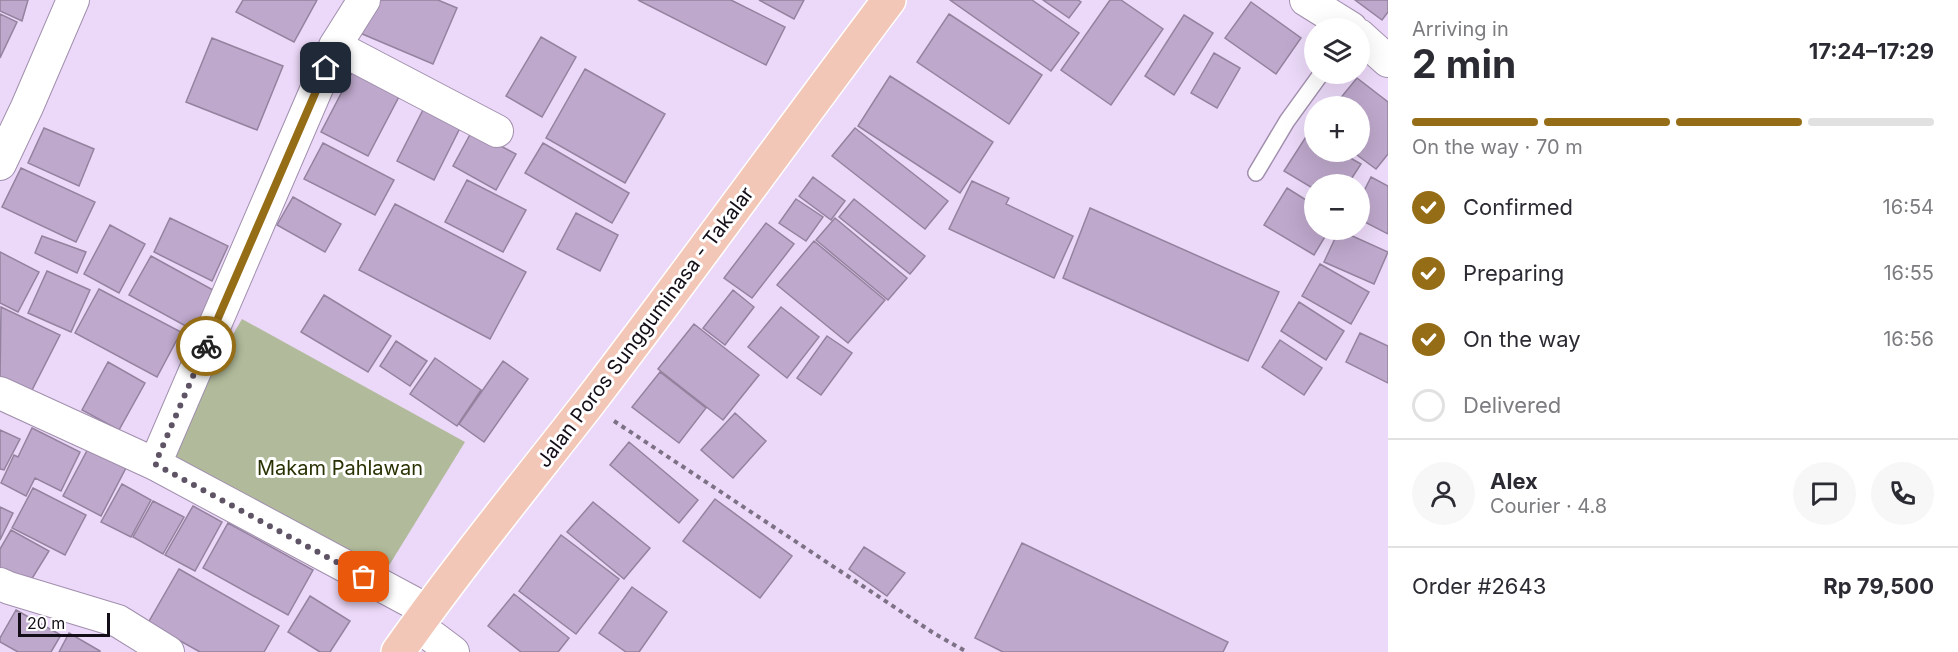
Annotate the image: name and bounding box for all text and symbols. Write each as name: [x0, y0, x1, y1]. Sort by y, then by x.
text: Arriving in: [1412, 17, 1509, 41]
map controls: [1304, 18, 1370, 240]
button: layers: [1304, 18, 1370, 84]
text: 17:24–17:29: [1809, 38, 1934, 64]
text: 2 min: [1412, 40, 1516, 87]
pin: [300, 42, 351, 93]
icon: home: [309, 51, 342, 84]
button: +: [1304, 96, 1370, 162]
text: On the way · 70 m: [1412, 135, 1583, 159]
button: −: [1304, 174, 1370, 240]
street label: Jalan Poros Sungguminasa - Takalar: [532, 182, 759, 472]
icon: check: [1412, 191, 1445, 224]
text: Confirmed: [1463, 194, 1573, 220]
text: 16:54: [1883, 195, 1934, 219]
icon: check: [1412, 257, 1445, 290]
text: Preparing: [1463, 260, 1564, 286]
text: 16:55: [1883, 261, 1934, 285]
courier: [176, 316, 236, 376]
icon: check: [1412, 323, 1445, 356]
text: On the way: [1463, 326, 1581, 352]
text: 16:56: [1883, 327, 1934, 351]
icon: bike: [190, 330, 223, 363]
text: Delivered: [1463, 392, 1561, 418]
park label: Makam Pahlawan: [257, 456, 423, 480]
button: person: [1412, 462, 1475, 525]
button: chat: [1793, 462, 1856, 525]
button: phone: [1871, 462, 1934, 525]
text: Alex: [1490, 468, 1538, 494]
text: Courier · 4.8: [1490, 494, 1607, 518]
pin: [338, 551, 389, 602]
icon: bag: [347, 560, 380, 593]
text: Order #2643: [1412, 573, 1546, 599]
text: Rp 79,500: [1823, 573, 1934, 599]
scale bar: [18, 610, 110, 638]
text: 20 m: [27, 613, 65, 633]

